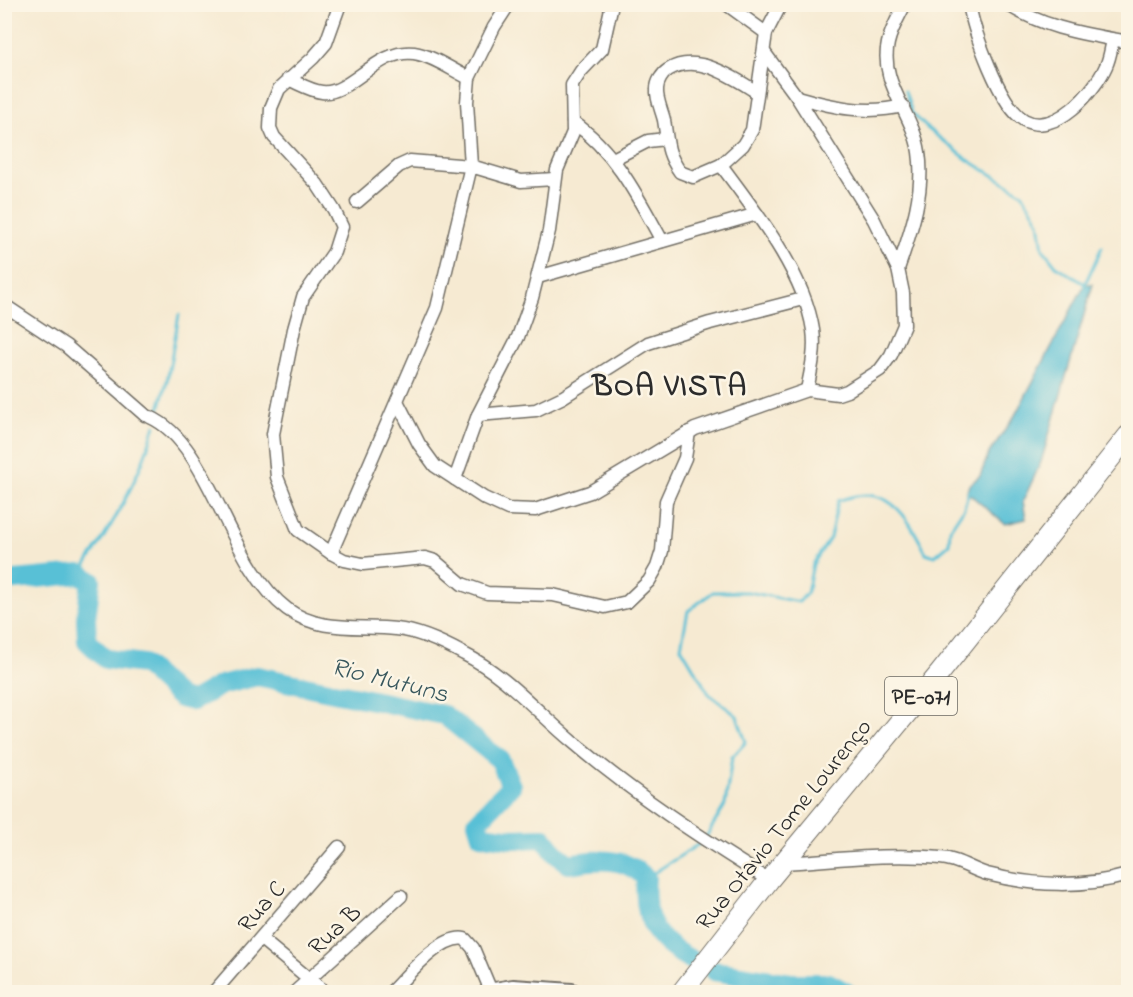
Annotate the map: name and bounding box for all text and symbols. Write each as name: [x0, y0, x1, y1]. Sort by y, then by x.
district label: BOA VISTA: [590, 366, 748, 410]
water label: Rio Mutuns: [327, 649, 452, 715]
road number: PE-071: [885, 677, 957, 715]
street label: Rua Otavio Tome Lourenço: [688, 712, 881, 939]
street label: Rua C: [230, 874, 295, 941]
street label: Rua B: [301, 897, 370, 965]

